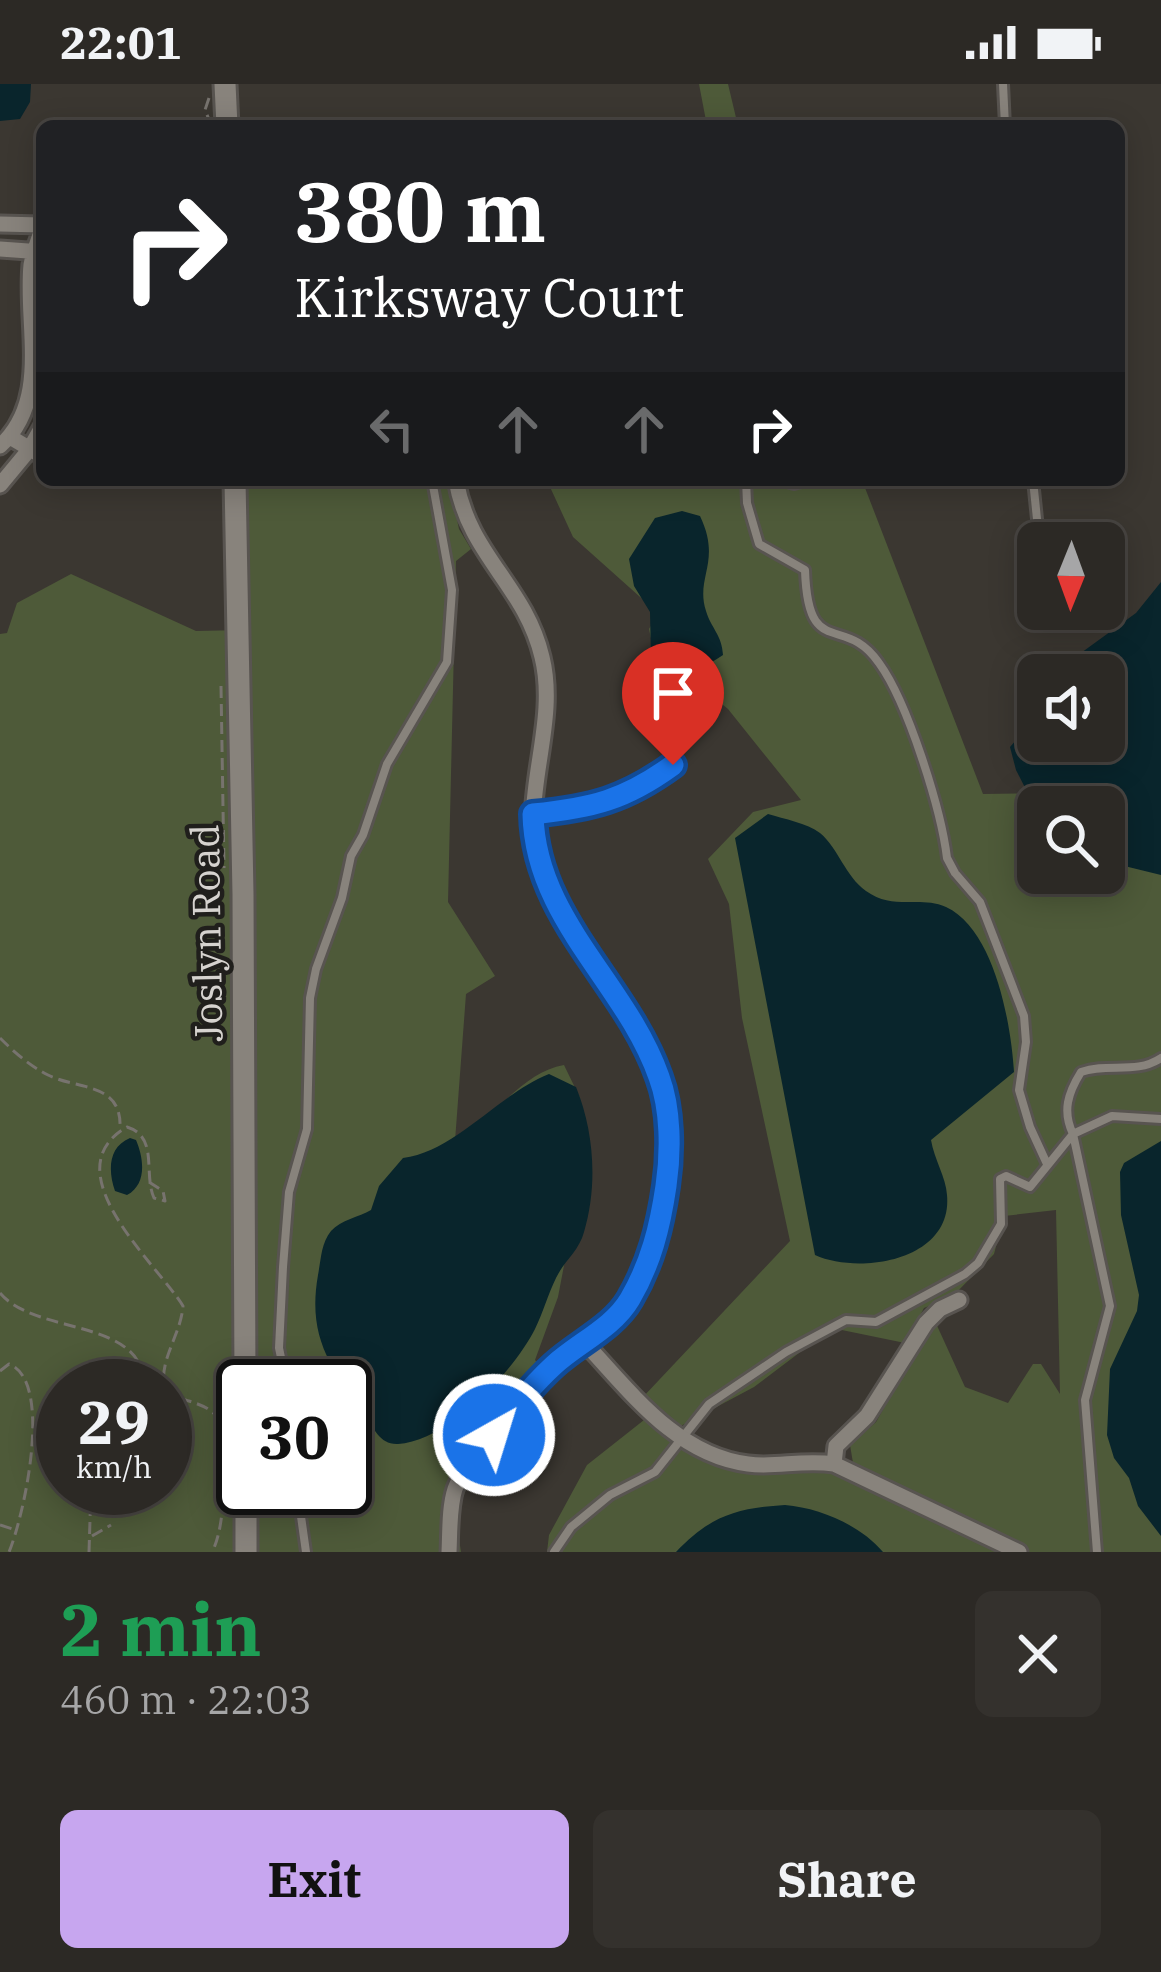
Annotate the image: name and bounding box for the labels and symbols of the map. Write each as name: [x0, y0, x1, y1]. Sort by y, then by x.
north arrow: [1017, 522, 1125, 630]
pin: [622, 642, 724, 765]
street label: Joslyn Road: [179, 824, 233, 1042]
speed limit sign: 30: [216, 1359, 372, 1515]
position arrow: [431, 1372, 557, 1498]

